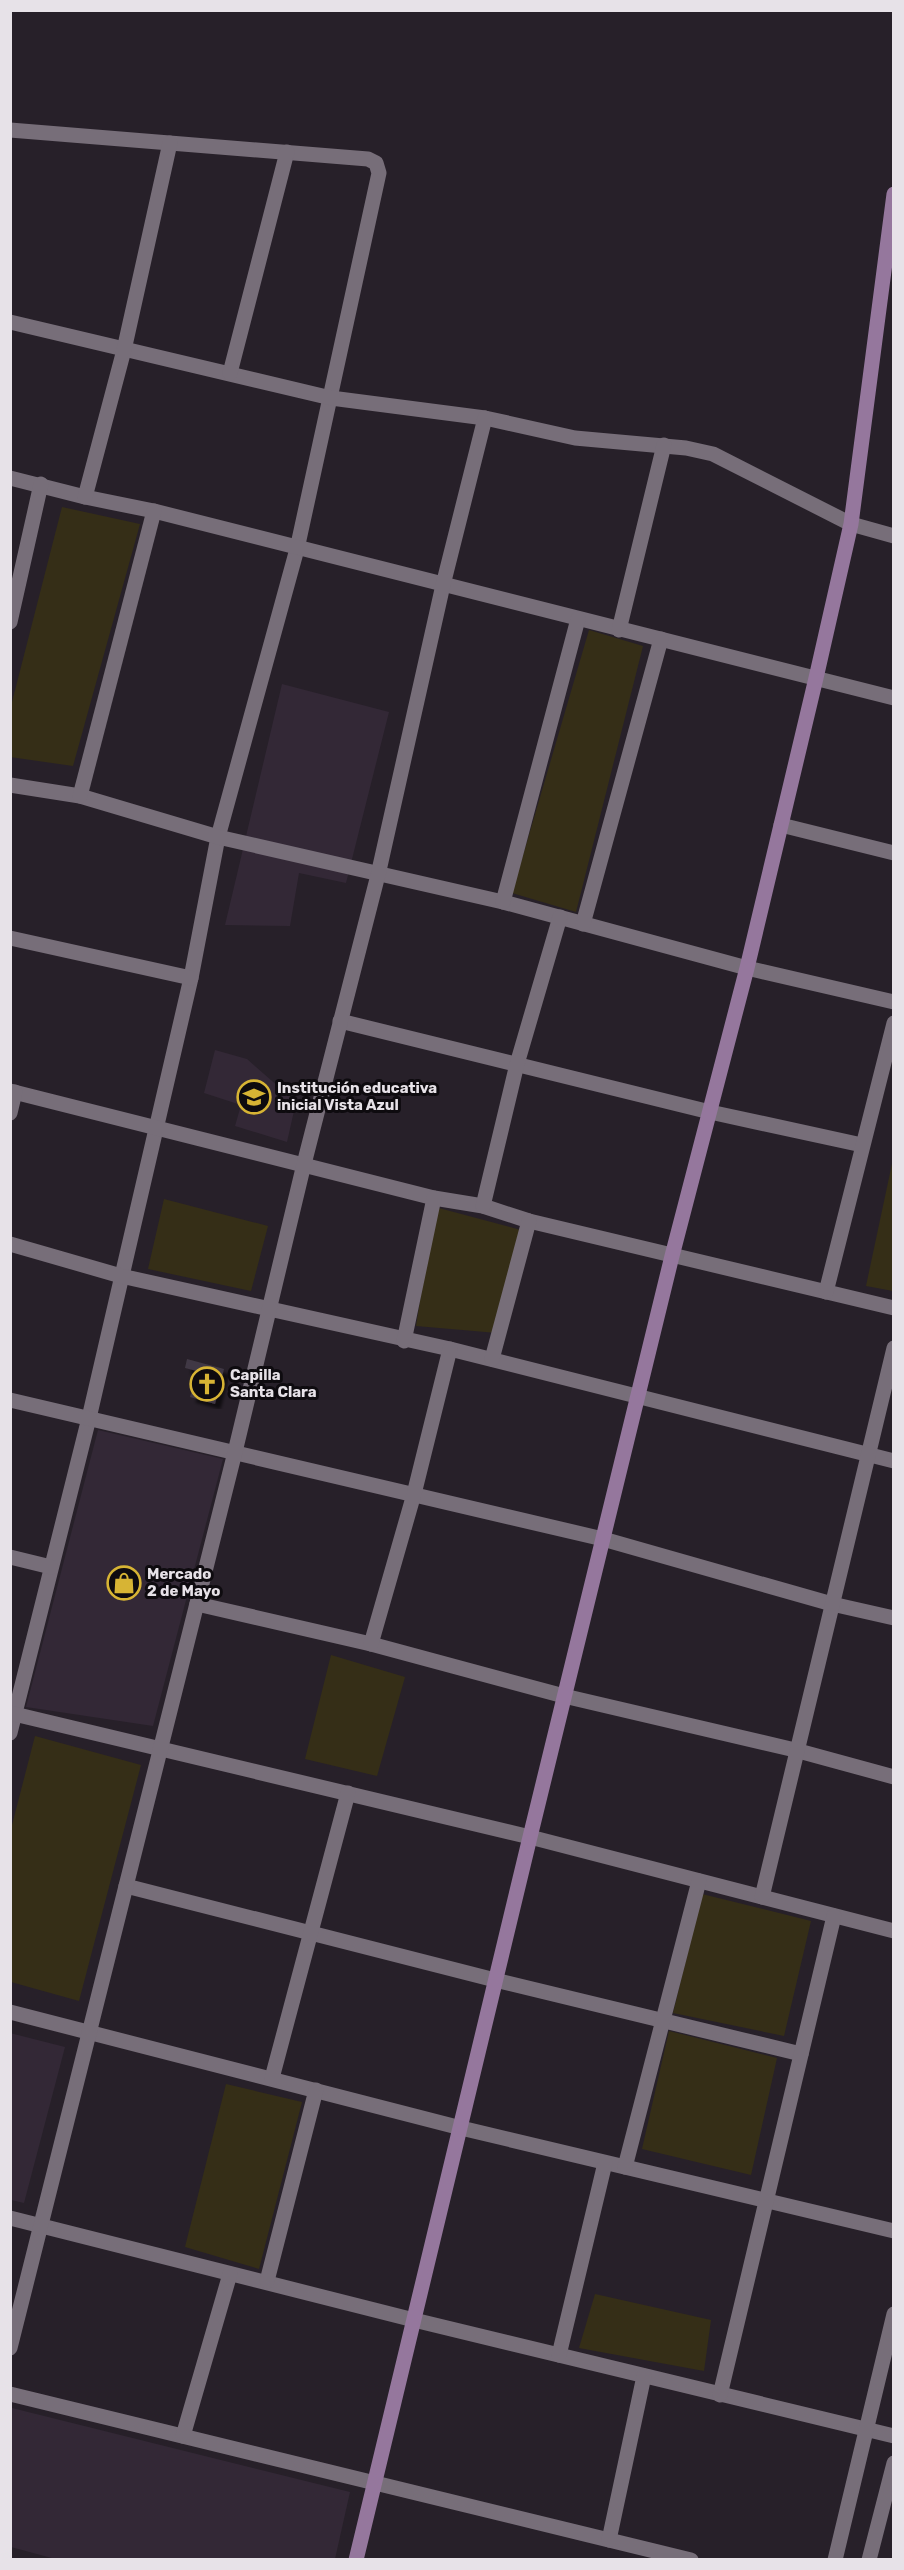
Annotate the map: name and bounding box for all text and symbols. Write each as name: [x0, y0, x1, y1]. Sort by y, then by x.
school or university icon: Institución educativa inicial Vista Azul: [236, 1079, 272, 1115]
place label: Institución educativa inicial Vista Azul: [277, 1079, 437, 1114]
church icon: Capilla Santa Clara: [189, 1366, 225, 1402]
place label: Capilla Santa Clara: [230, 1366, 317, 1401]
shop icon: Mercado 2 de Mayo: [106, 1565, 142, 1601]
place label: Mercado 2 de Mayo: [147, 1565, 220, 1600]

